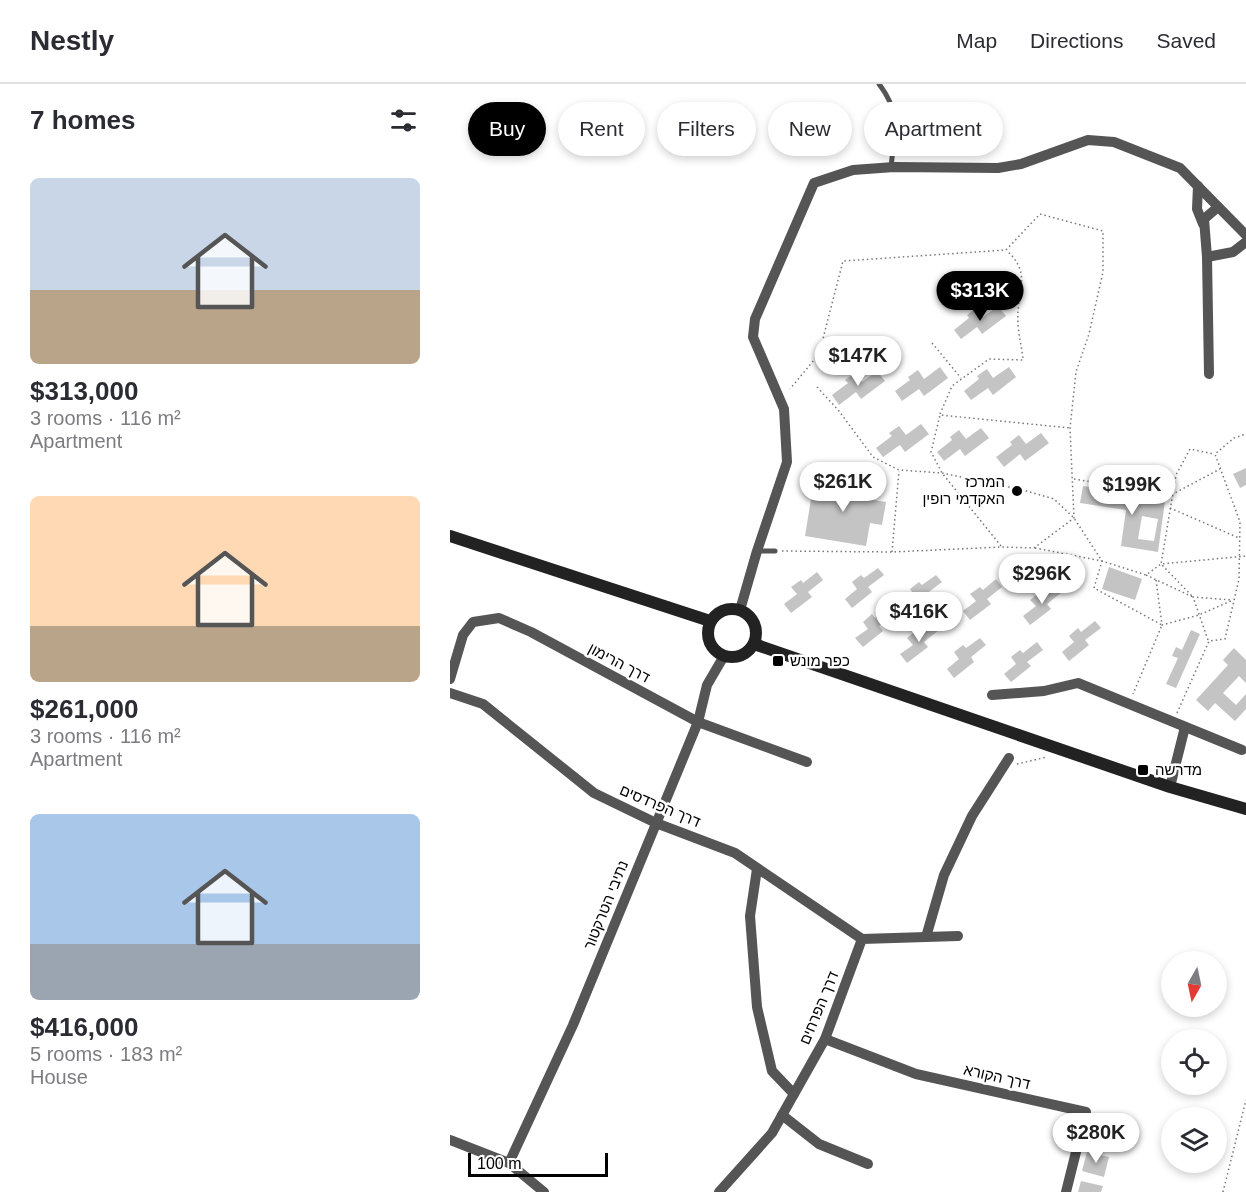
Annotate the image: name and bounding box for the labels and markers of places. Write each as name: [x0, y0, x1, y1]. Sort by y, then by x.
pin: $313K: [938, 271, 1022, 322]
pin: $147K: [816, 336, 900, 387]
pin: $261K: [801, 462, 885, 513]
pin: $199K: [1090, 465, 1174, 516]
place label: המרכז האקדמי רופין: [922, 473, 1005, 507]
marker: המרכז האקדמי רופין: [1010, 484, 1024, 498]
pin: $296K: [1000, 554, 1084, 605]
pin: $416K: [877, 592, 961, 643]
place label: כפר מונש: [790, 652, 850, 669]
marker: כפר מונש: [771, 654, 785, 668]
place label: מדרשה: [1155, 761, 1202, 778]
marker: מדרשה: [1136, 763, 1150, 777]
pin: $280K: [1054, 1113, 1138, 1164]

